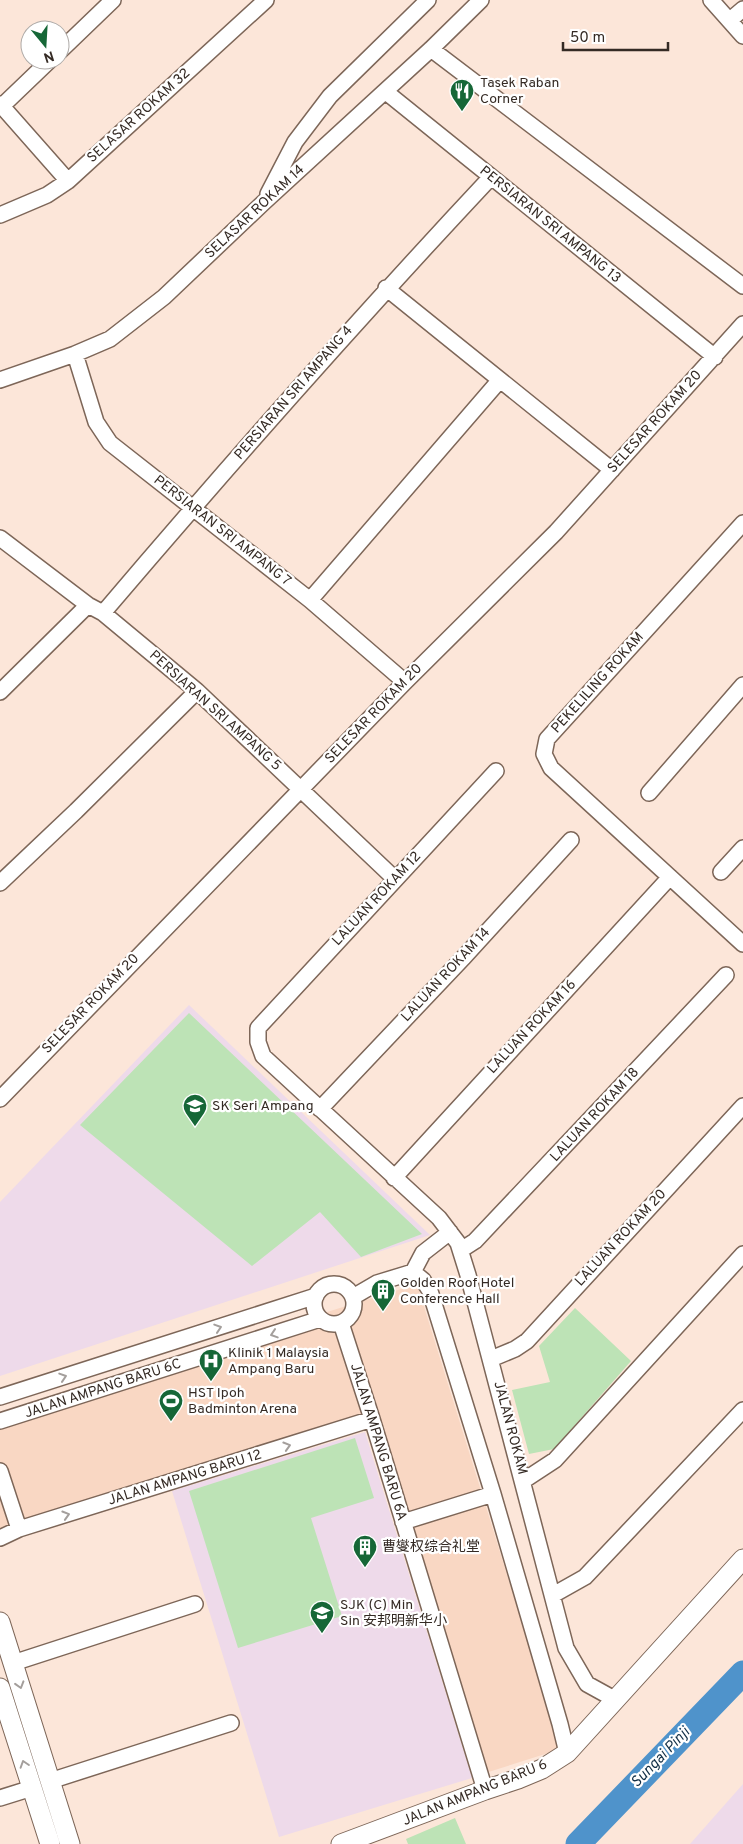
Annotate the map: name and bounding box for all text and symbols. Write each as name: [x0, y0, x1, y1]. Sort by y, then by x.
north arrow: [20, 20, 70, 70]
scale bar: [563, 20, 668, 52]
text: 50 m: [570, 29, 605, 48]
text: N: [41, 46, 56, 66]
street label: SELASAR ROKAM 32: [84, 65, 194, 167]
place label: Tasek Raban Corner: [480, 75, 559, 108]
restaurant icon: Tasek Raban Corner: [449, 78, 475, 112]
street label: SELASAR ROKAM 14: [202, 162, 308, 262]
street label: PERSIARAN SRI AMPANG 13: [476, 163, 624, 287]
street label: PERSIARAN SRI AMPANG 4: [231, 323, 357, 463]
street label: SELESAR ROKAM 20: [604, 367, 706, 477]
street label: PERSIARAN SRI AMPANG 7: [150, 472, 294, 590]
street label: PEKELILING ROKAM: [548, 629, 648, 737]
street label: PERSIARAN SRI AMPANG 5: [145, 647, 285, 775]
street label: SELESAR ROKAM 20: [322, 660, 426, 768]
street label: LALUAN ROKAM 12: [329, 848, 425, 950]
street label: LALUAN ROKAM 14: [398, 924, 494, 1026]
street label: SELESAR ROKAM 20: [39, 950, 143, 1058]
street label: LALUAN ROKAM 16: [484, 976, 580, 1078]
street label: LALUAN ROKAM 18: [547, 1064, 643, 1166]
school or university icon: SK Seri Ampang: [182, 1093, 208, 1127]
place label: SK Seri Ampang: [212, 1098, 314, 1115]
street label: LALUAN ROKAM 20: [572, 1186, 670, 1290]
place label: Golden Roof Hotel Conference Hall: [400, 1275, 514, 1308]
building icon: Golden Roof Hotel Conference Hall: [370, 1278, 396, 1312]
one-way arrow: [213, 1323, 222, 1333]
one-way arrow: [270, 1329, 279, 1339]
place label: Klinik 1 Malaysia Ampang Baru: [228, 1345, 329, 1378]
hospital icon: Klinik 1 Malaysia Ampang Baru: [198, 1348, 224, 1382]
street label: JALAN AMPANG BARU 6C: [23, 1356, 183, 1422]
street label: JALAN AMPANG BARU 6A: [346, 1361, 410, 1523]
one-way arrow: [58, 1373, 67, 1383]
street label: JALAN ROKAM: [489, 1379, 531, 1477]
place label: HST Ipoh Badminton Arena: [188, 1385, 297, 1418]
sports icon: HST Ipoh Badminton Arena: [158, 1388, 184, 1422]
one-way arrow: [283, 1441, 291, 1451]
street label: JALAN AMPANG BARU 12: [106, 1446, 264, 1510]
one-way arrow: [61, 1511, 69, 1521]
building icon: 曹燮权综合礼堂: [352, 1534, 378, 1568]
place label: 曹燮权综合礼堂: [382, 1538, 480, 1556]
place label: SJK (C) Min Sin 安邦明新华小: [340, 1597, 447, 1630]
school or university icon: SJK (C) Min Sin 安邦明新华小: [309, 1600, 335, 1634]
one-way arrow: [14, 1680, 24, 1689]
water label: Sungai Pinji: [627, 1723, 695, 1792]
street label: JALAN AMPANG BARU 6: [400, 1756, 550, 1830]
one-way arrow: [20, 1761, 30, 1769]

